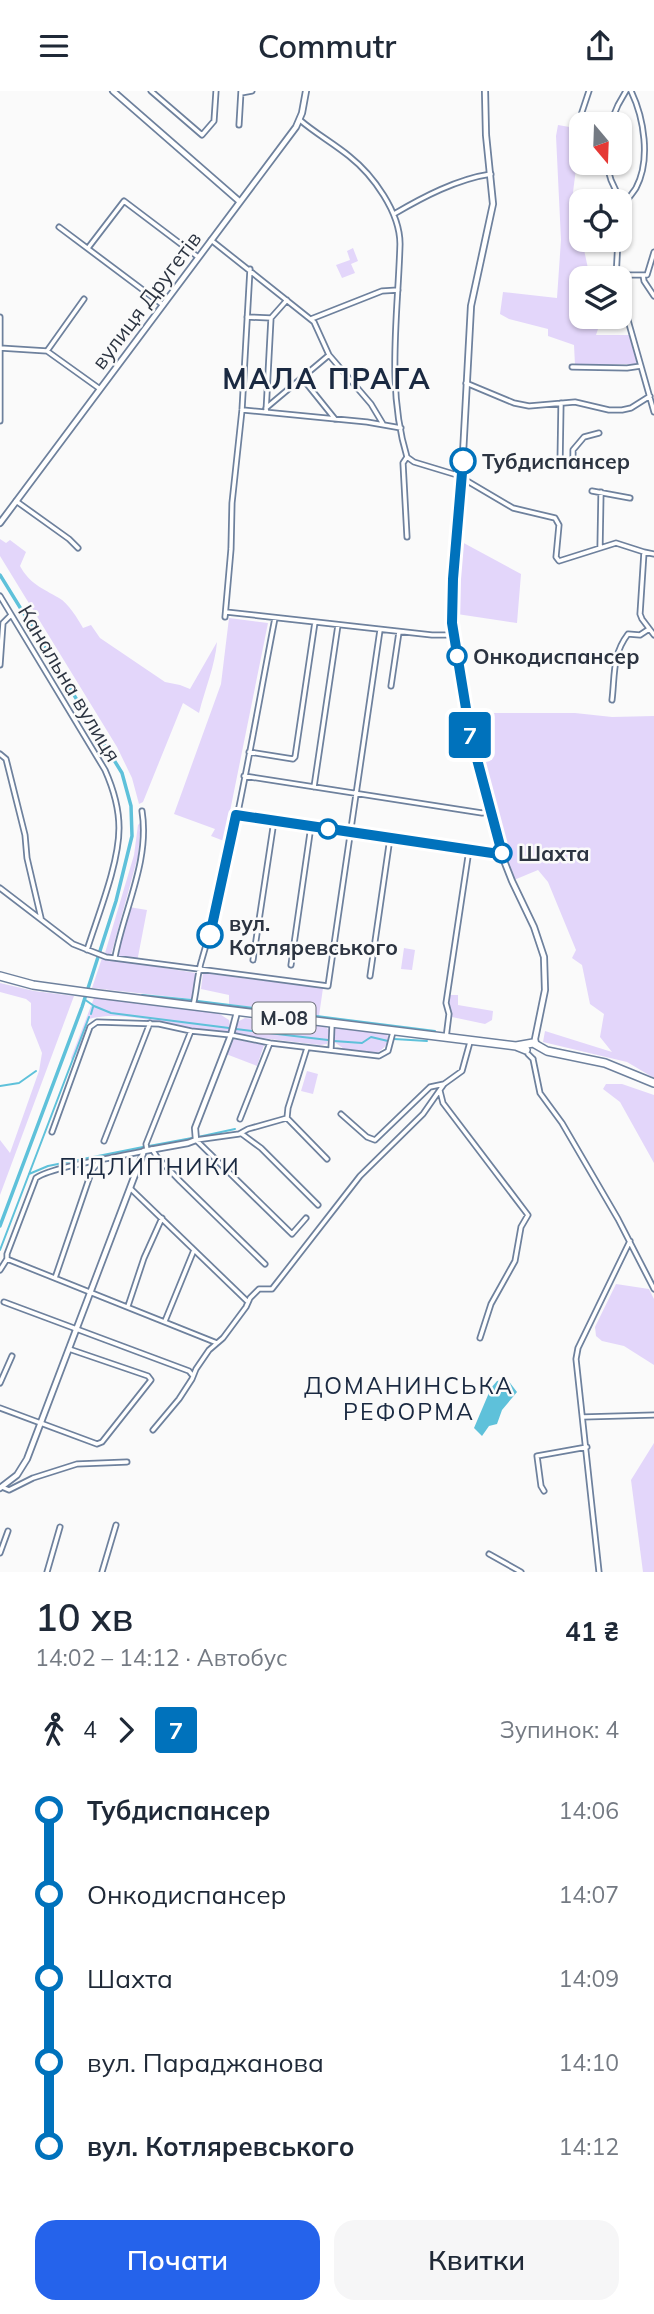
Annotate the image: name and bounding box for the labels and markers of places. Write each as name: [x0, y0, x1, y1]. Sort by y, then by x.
marker: Тубдиспансер: [450, 448, 476, 474]
place label: Тубдиспансер: [482, 448, 630, 474]
place label: Онкодиспансер: [473, 643, 640, 669]
marker: Онкодиспансер: [447, 646, 467, 666]
unlabelled marker: [318, 819, 338, 839]
place label: Шахта: [518, 840, 590, 866]
marker: Шахта: [492, 843, 512, 863]
place label: вул. Котляревського: [229, 910, 398, 960]
marker: вул. Котляревського: [197, 922, 223, 948]

